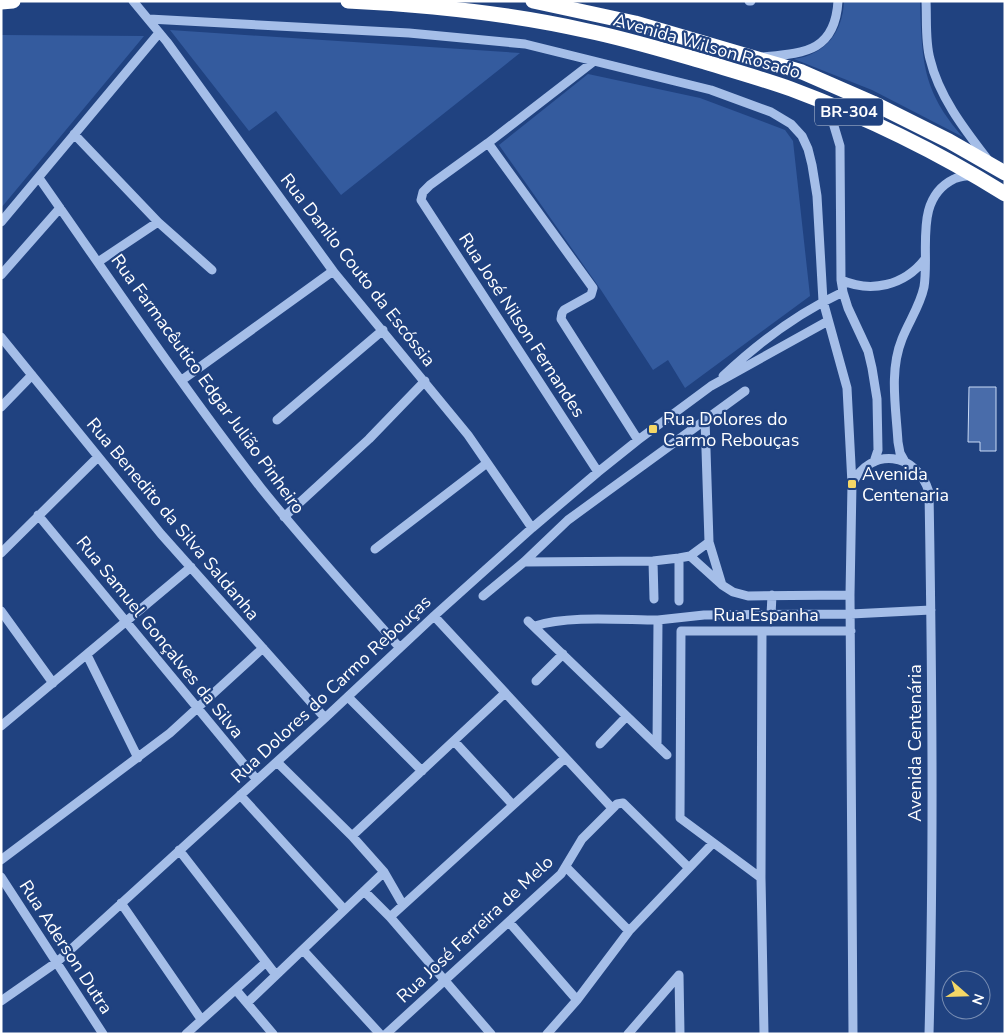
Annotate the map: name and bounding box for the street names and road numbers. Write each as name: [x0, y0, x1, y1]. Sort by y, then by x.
street label: Avenida Wilson Rosado: [611, 8, 803, 84]
road number: BR-304: [815, 98, 883, 125]
street label: Rua Danilo Couto da Escóssia: [275, 169, 441, 371]
street label: Rua José Nilson Fernandes: [453, 228, 591, 422]
street label: Rua Farmacêutico Edgar Julião Pinheiro: [106, 249, 310, 519]
street label: Rua Benedito da Silva Saldanha: [81, 413, 265, 625]
street label: Rua Samuel Gonçalves da Silva: [71, 531, 249, 743]
street label: Rua Dolores do Carmo Rebouças: [226, 590, 436, 788]
street label: Rua Espanha: [713, 603, 819, 627]
street label: Avenida Centenária: [903, 664, 927, 822]
street label: Rua José Ferreira de Melo: [391, 850, 559, 1008]
street label: Rua Aderson Dutra: [14, 875, 118, 1019]

